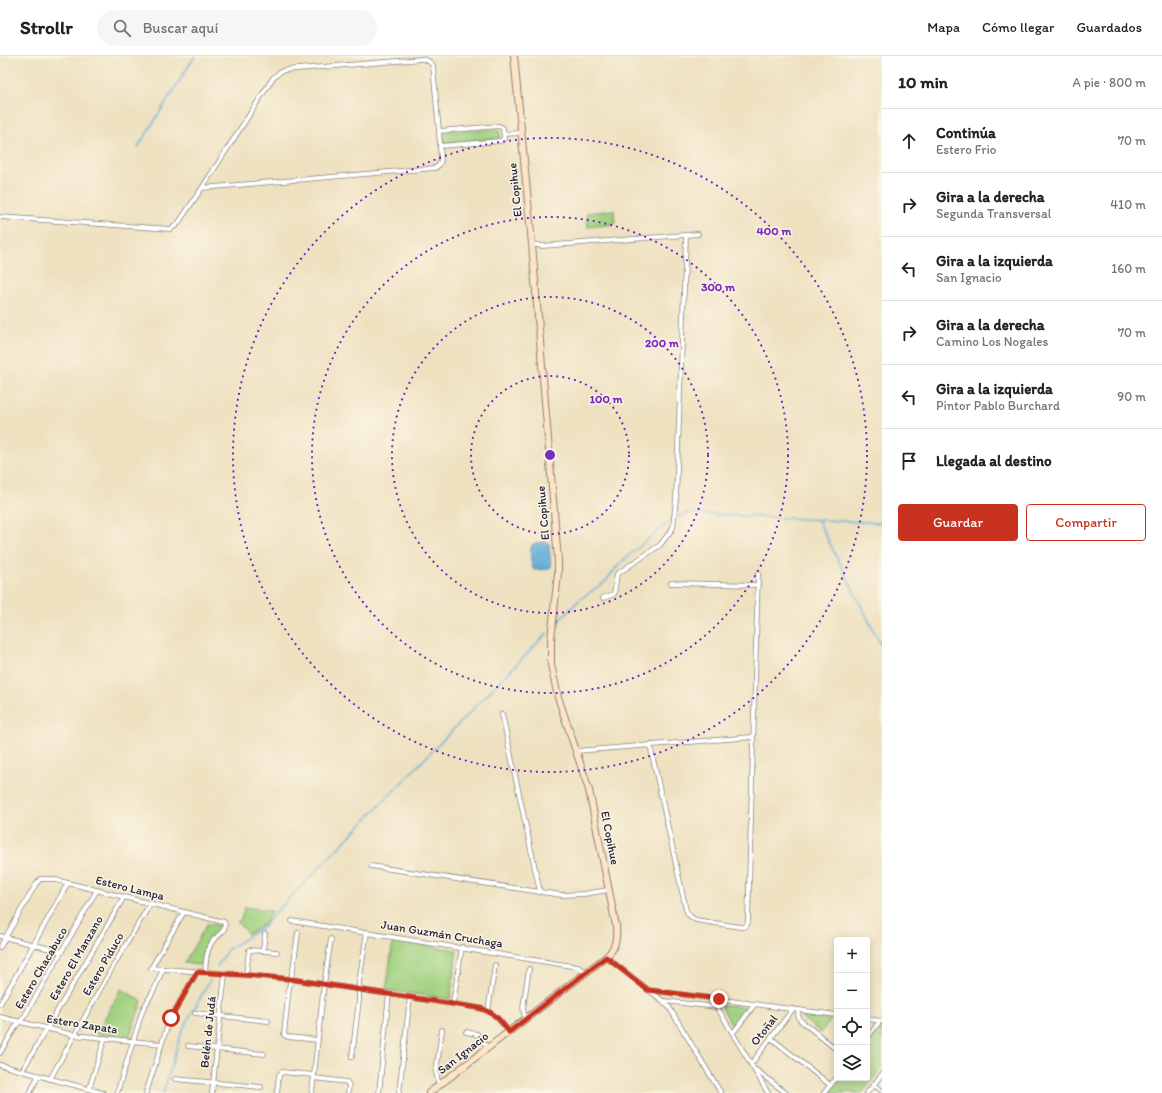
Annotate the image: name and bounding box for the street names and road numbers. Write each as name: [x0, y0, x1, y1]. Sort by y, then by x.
street label: El Copihue: [505, 162, 525, 218]
street label: El Copihue: [534, 485, 552, 541]
street label: El Copihue: [598, 810, 622, 866]
street label: Estero Lampa: [94, 873, 167, 903]
street label: Estero El Manzano: [46, 913, 106, 1003]
street label: Juan Guzmán Cruchaga: [380, 917, 505, 951]
street label: Estero Chacabuco: [12, 924, 70, 1012]
street label: Estero Piduco: [79, 930, 127, 998]
street label: Belén de Judá: [197, 995, 219, 1069]
street label: Estero Zapata: [45, 1011, 119, 1037]
street label: Otoñal: [748, 1011, 781, 1048]
street label: San Ignacio: [435, 1029, 491, 1077]

